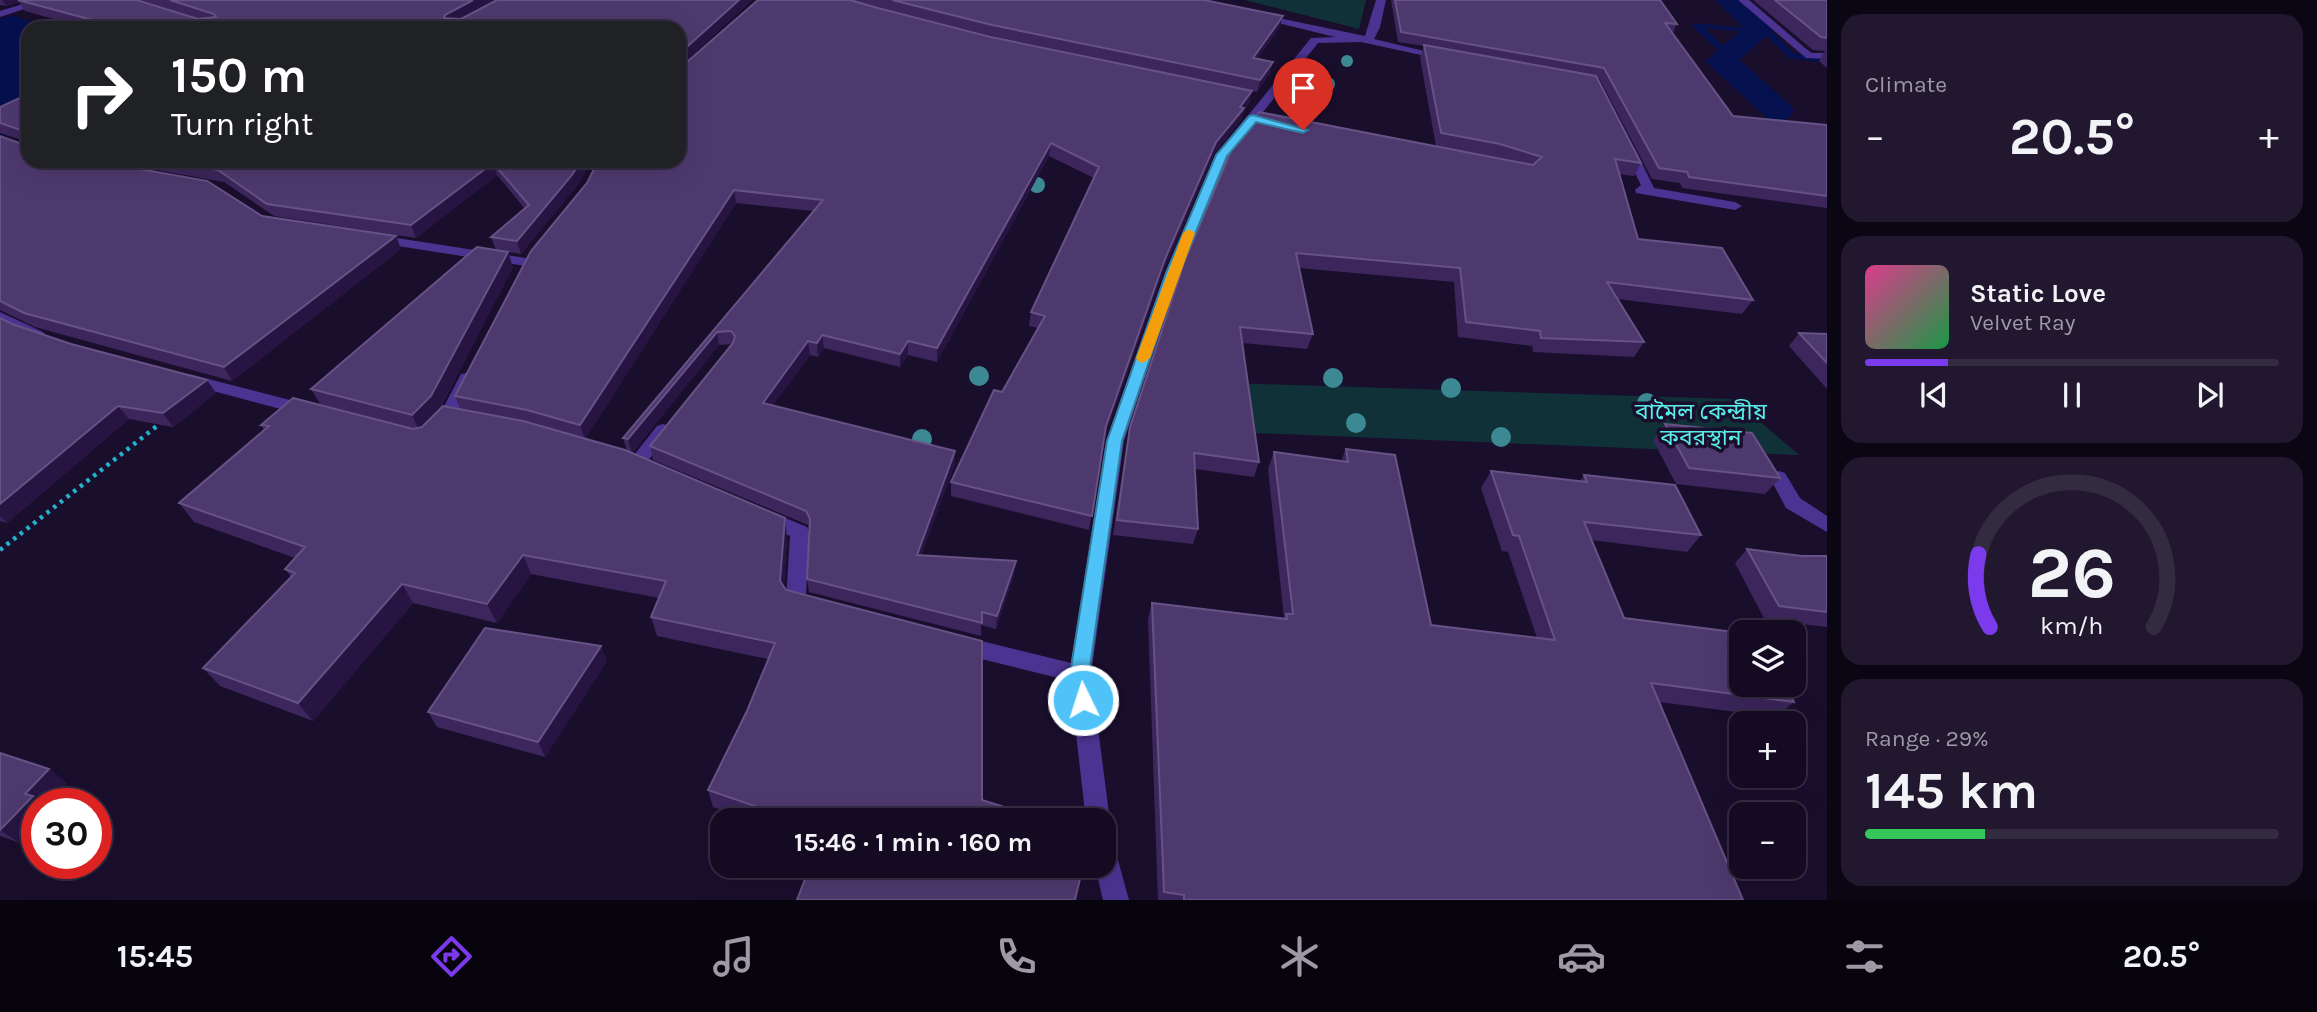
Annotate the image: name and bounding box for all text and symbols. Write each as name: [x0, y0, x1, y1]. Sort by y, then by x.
text: 150 m: [171, 47, 307, 104]
icon: right: [56, 49, 147, 140]
pin: [1273, 58, 1333, 130]
icon: arrive: [1284, 69, 1322, 107]
text: Climate: [1865, 71, 1947, 98]
text: Turn right: [171, 106, 313, 143]
text: 20.5°: [2009, 106, 2135, 167]
text: −: [1865, 114, 1885, 159]
text: +: [2259, 114, 2279, 159]
text: Static Love: [1970, 278, 2106, 309]
text: Velvet Ray: [1970, 309, 2075, 336]
icon: previous: [1915, 376, 1953, 414]
icon: pause: [2053, 376, 2091, 414]
icon: next: [2191, 376, 2229, 414]
park label: বামৈল কেন্দ্রীয় কবরস্থান: [1634, 398, 1767, 451]
text: 26: [2028, 530, 2116, 615]
text: km/h: [2040, 611, 2104, 640]
map controls: [1729, 620, 1806, 879]
button: layers: [1729, 620, 1806, 697]
position arrow: [1046, 663, 1120, 737]
button: +: [1729, 711, 1806, 788]
text: Range · 29%: [1865, 725, 1989, 752]
text: 145 km: [1865, 760, 2038, 821]
speed limit sign: 30: [21, 788, 112, 879]
button: −: [1729, 802, 1806, 879]
text: 15:46 · 1 min · 160 m: [794, 827, 1032, 858]
icon: directions: [427, 932, 476, 981]
icon: music: [709, 932, 758, 981]
icon: phone: [992, 932, 1041, 981]
icon: climate: [1275, 932, 1324, 981]
icon: car: [1557, 932, 1606, 981]
icon: filters: [1840, 932, 1889, 981]
text: 15:45: [117, 938, 193, 975]
text: 20.5°: [2123, 938, 2200, 975]

